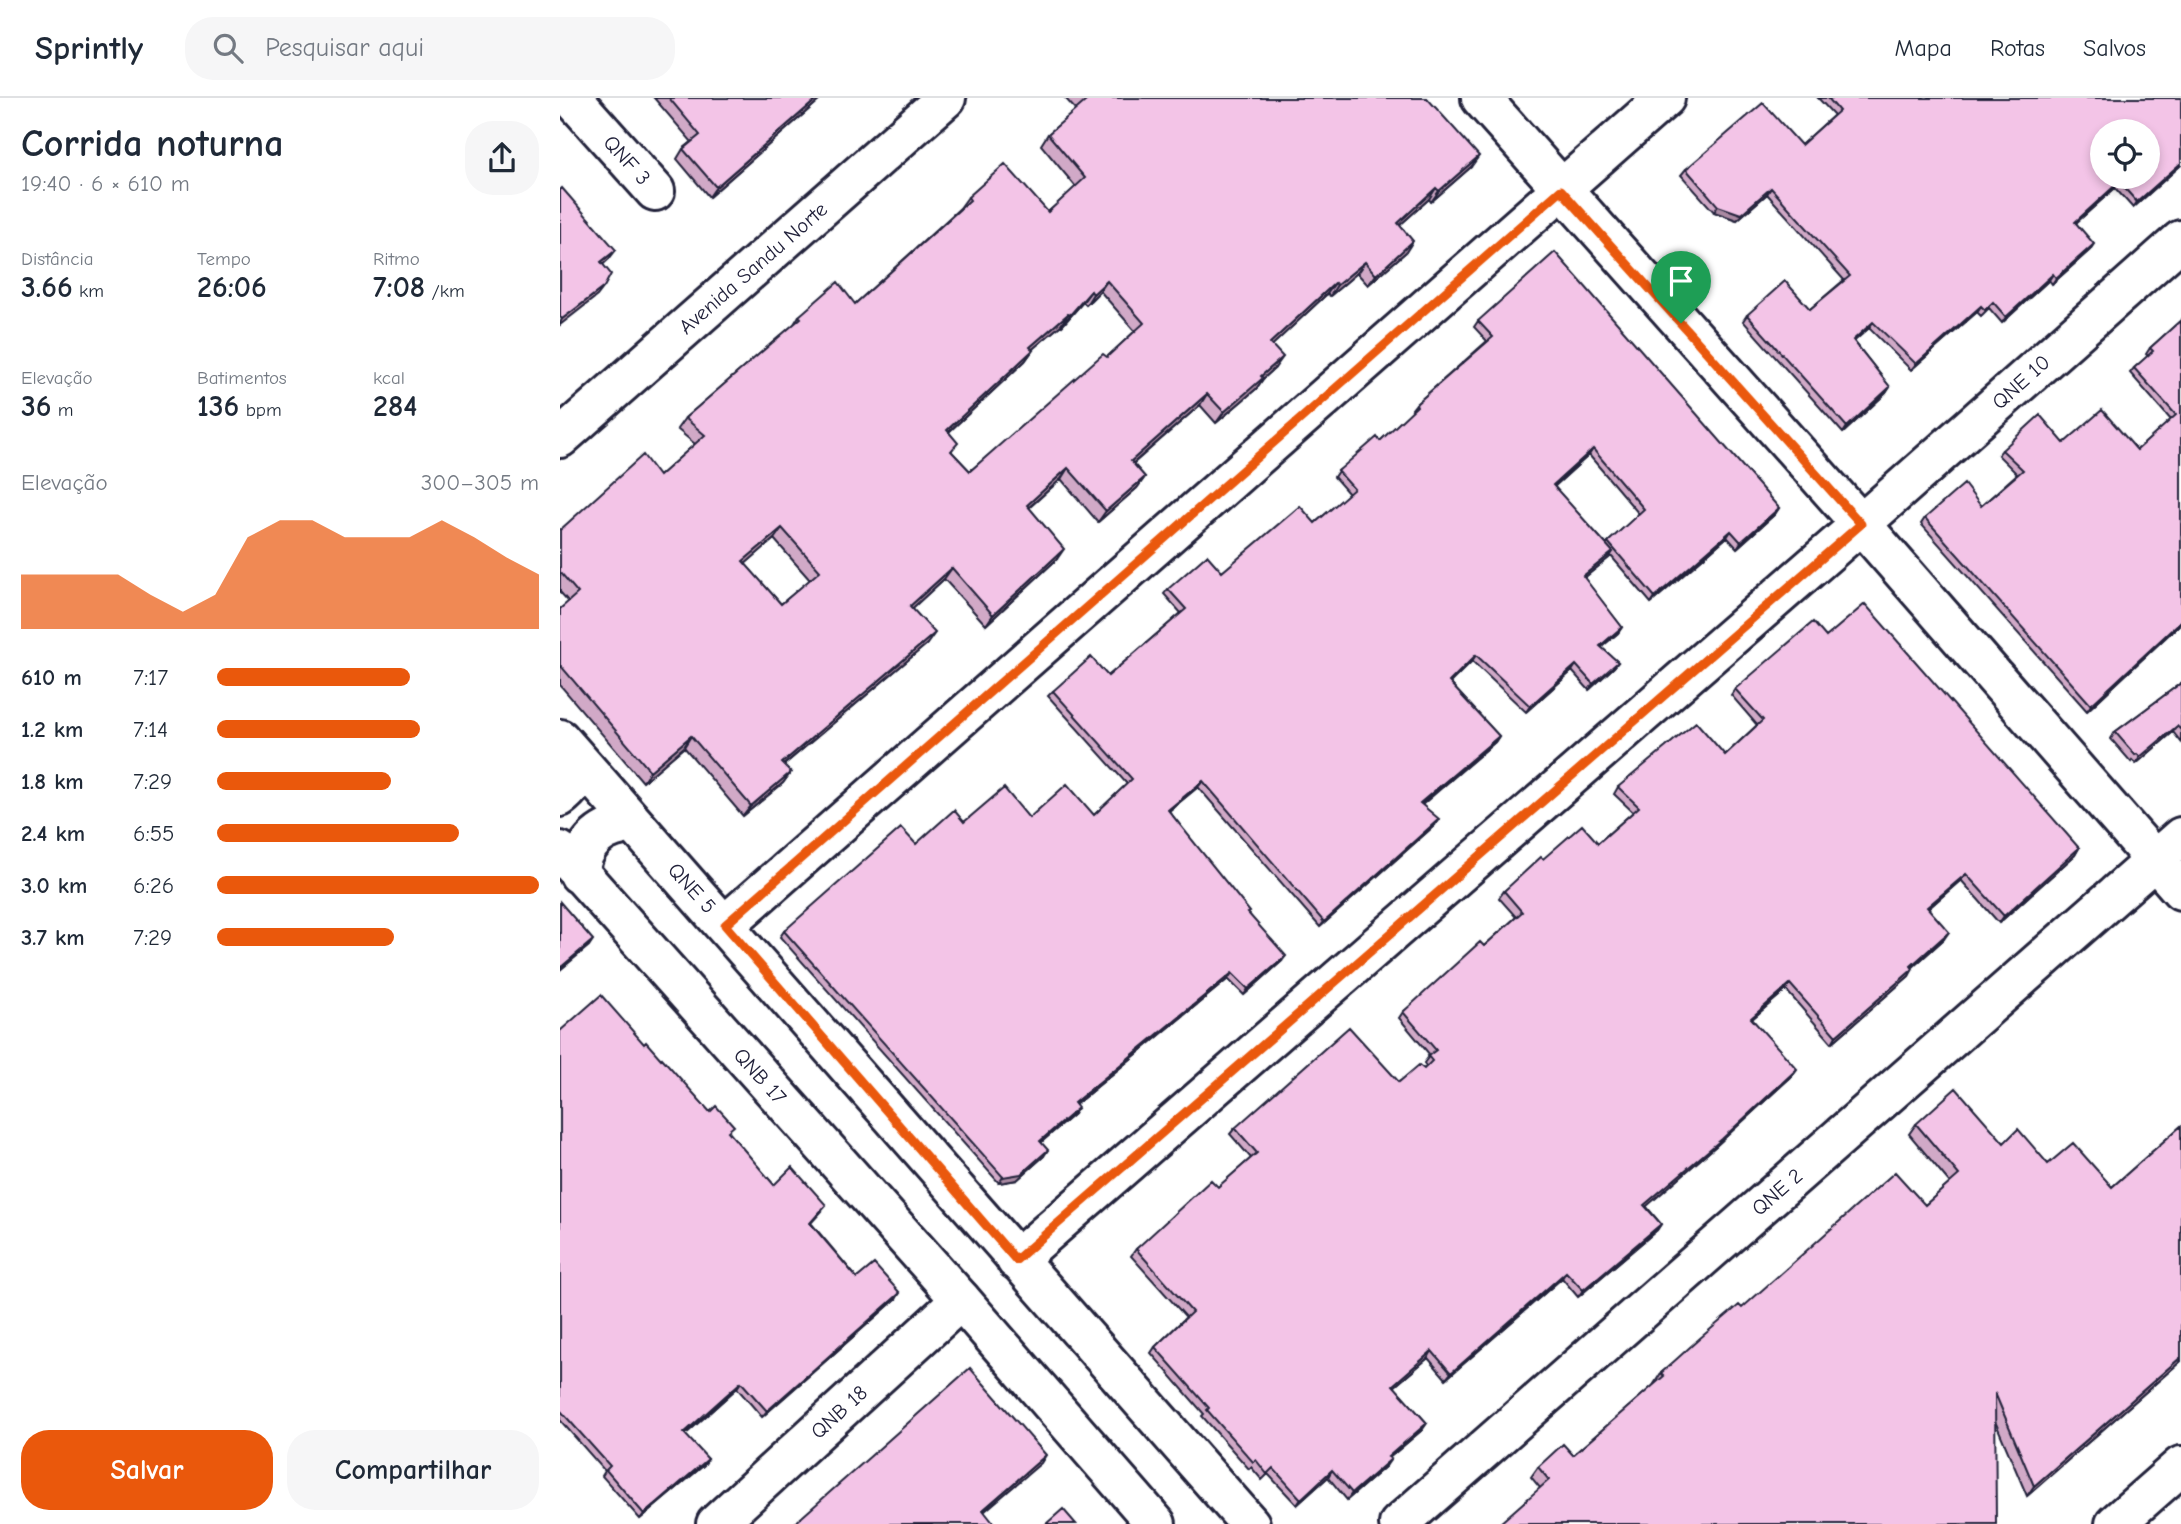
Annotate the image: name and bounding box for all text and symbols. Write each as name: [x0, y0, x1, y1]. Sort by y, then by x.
search box: [185, 17, 675, 80]
text: Sprintly: [35, 29, 143, 67]
icon: search: [209, 29, 247, 67]
text: Pesquisar aqui: [265, 33, 424, 63]
text: Mapa: [1894, 34, 1952, 62]
text: Rotas: [1990, 34, 2045, 62]
text: Salvos: [2083, 34, 2146, 62]
map controls: [2090, 119, 2160, 189]
button: locate: [2090, 119, 2160, 189]
button: share: [465, 121, 539, 195]
text: Corrida noturna: [21, 122, 284, 166]
street label: QNF 3: [599, 130, 655, 190]
text: 19:40 · 6 × 610 m: [21, 170, 190, 197]
street label: Avenida Sandu Norte: [674, 197, 832, 339]
text: Distância: [21, 248, 94, 270]
text: Tempo: [197, 248, 251, 270]
text: Ritmo: [373, 248, 420, 270]
pin: [1651, 251, 1711, 323]
icon: arrive: [1662, 262, 1700, 300]
text: 3.66: [21, 270, 73, 305]
text: 26:06: [197, 270, 267, 305]
text: 7:08: [373, 270, 425, 305]
text: km: [73, 280, 104, 302]
text: /km: [425, 280, 465, 302]
street label: QNE 10: [1987, 350, 2055, 414]
text: Elevação: [21, 367, 93, 389]
text: Batimentos: [197, 367, 287, 389]
text: kcal: [373, 367, 405, 389]
text: 36: [21, 389, 51, 424]
text: 136: [197, 389, 239, 424]
text: 284: [373, 389, 417, 424]
text: m: [51, 399, 74, 421]
text: bpm: [239, 399, 282, 421]
text: Elevação: [21, 469, 108, 496]
text: 300–305 m: [421, 469, 539, 496]
text: 610 m: [21, 664, 82, 691]
text: 7:17: [133, 664, 168, 691]
text: 1.2 km: [21, 716, 83, 743]
text: 7:14: [133, 716, 168, 743]
text: 1.8 km: [21, 768, 84, 795]
text: 7:29: [133, 768, 172, 795]
text: 2.4 km: [21, 820, 85, 847]
text: 6:55: [133, 820, 175, 847]
street label: QNE 5: [663, 858, 721, 918]
text: 3.0 km: [21, 872, 87, 899]
text: 6:26: [133, 872, 174, 899]
text: 3.7 km: [21, 924, 85, 951]
text: 7:29: [133, 924, 172, 951]
street label: QNB 17: [729, 1043, 791, 1109]
street label: QNE 2: [1747, 1163, 1807, 1221]
street label: QNB 18: [806, 1380, 872, 1444]
button: Salvar: [21, 1430, 273, 1510]
button: Compartilhar: [287, 1430, 539, 1510]

